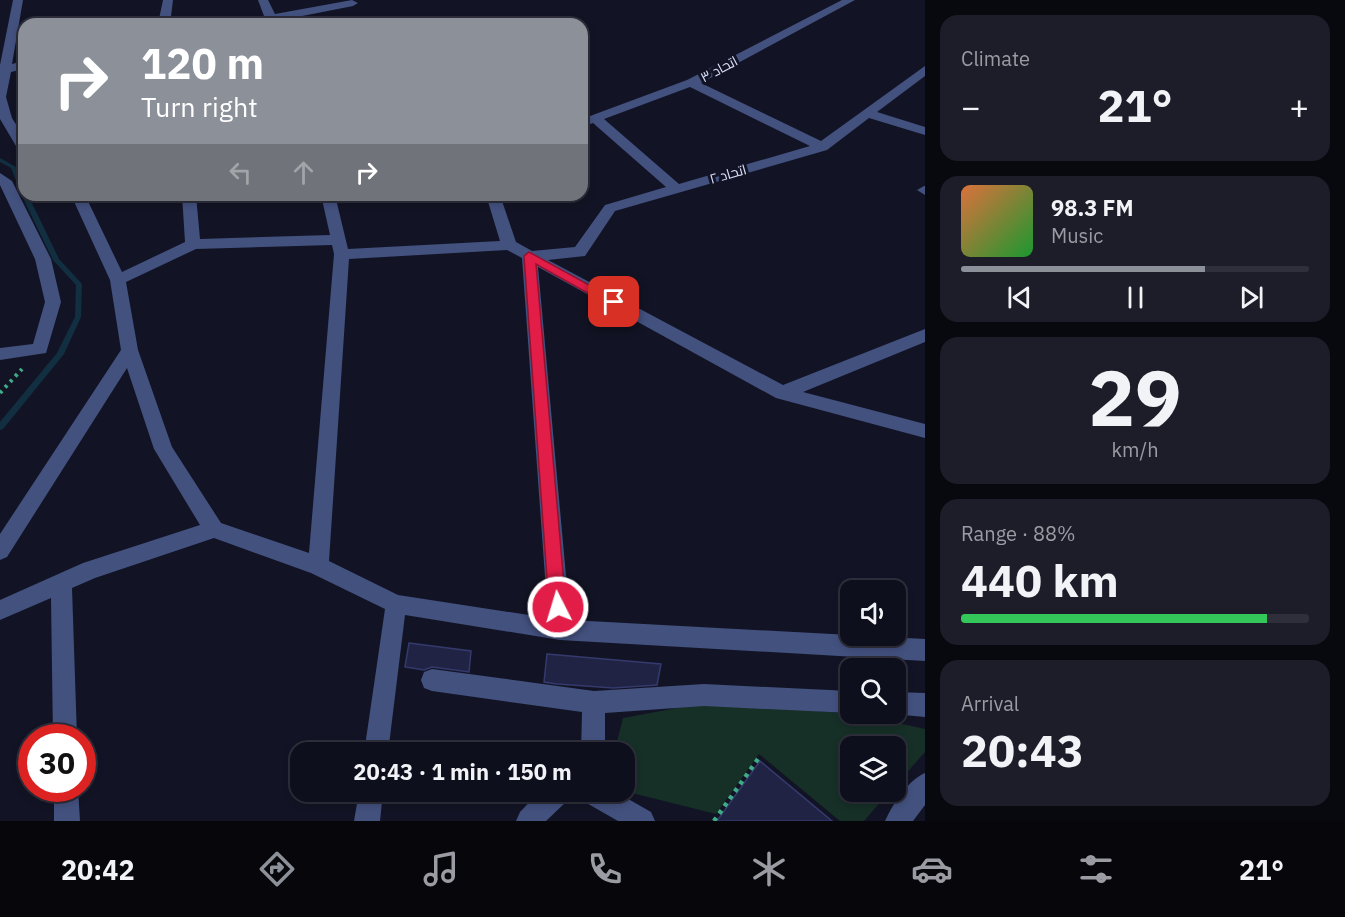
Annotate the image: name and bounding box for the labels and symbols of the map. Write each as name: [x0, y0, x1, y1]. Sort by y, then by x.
street label: اتحاد ۳: [697, 52, 741, 86]
street label: اتحاد ۲: [707, 160, 749, 188]
pin: [588, 276, 639, 327]
position arrow: [526, 575, 590, 639]
speed limit sign: 30: [18, 724, 96, 802]

